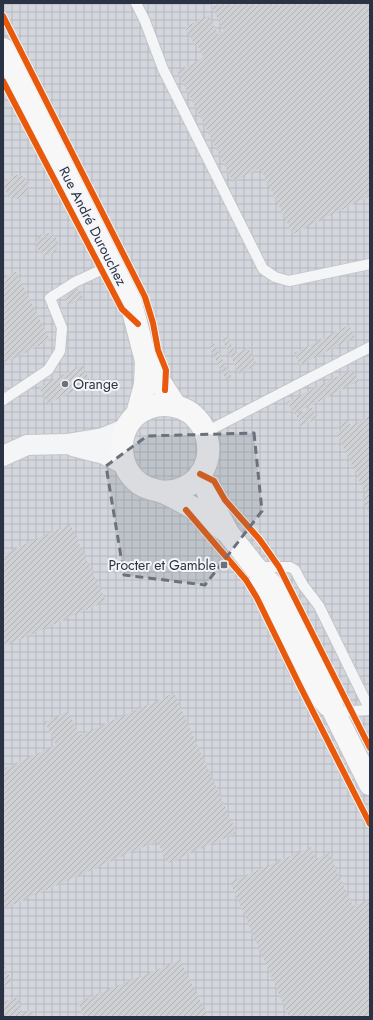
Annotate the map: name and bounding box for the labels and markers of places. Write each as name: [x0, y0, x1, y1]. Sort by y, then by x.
place label: Orange: [73, 374, 118, 394]
marker: Orange: [60, 379, 70, 389]
place label: Procter et Gamble: [108, 555, 216, 575]
marker: Procter et Gamble: [219, 560, 229, 570]

